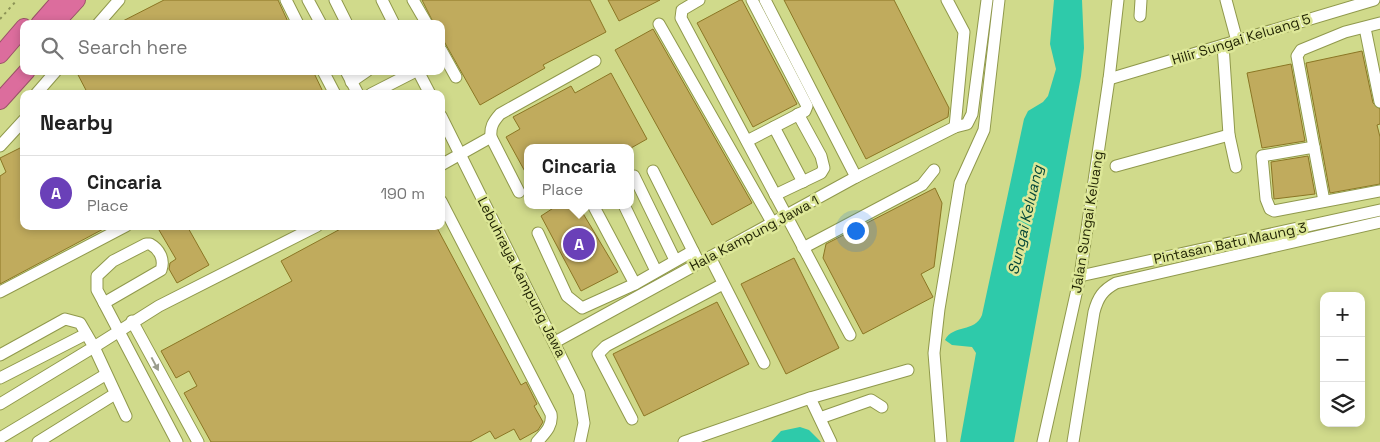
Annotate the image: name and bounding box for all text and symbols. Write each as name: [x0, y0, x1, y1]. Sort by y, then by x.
street label: Hilir Sungai Keluang 5: [1169, 9, 1313, 69]
search box: [20, 20, 445, 75]
icon: search: [38, 34, 66, 62]
text: Search here: [78, 35, 188, 60]
text: Nearby: [40, 109, 113, 136]
popup: [524, 144, 634, 209]
street label: Jalan Sungai Keluang: [1067, 150, 1107, 294]
text: Cincaria: [542, 154, 616, 179]
water label: Sungai Keluang: [1003, 162, 1047, 276]
text: Cincaria: [87, 170, 162, 195]
text: Place: [542, 179, 583, 200]
text: A: [51, 183, 61, 204]
text: 190 m: [380, 183, 425, 204]
street label: Hala Kampung Jawa 1: [686, 191, 822, 275]
street label: Lebuhraya Kampung Jawa: [474, 194, 570, 360]
text: Place: [87, 195, 129, 216]
your location: [843, 218, 869, 244]
street label: Pintasan Batu Maung 3: [1152, 218, 1308, 268]
pin: A: [563, 225, 595, 263]
map controls: [1320, 292, 1365, 427]
button: +: [1320, 292, 1365, 337]
button: −: [1320, 337, 1365, 382]
one-way arrow: [151, 358, 160, 371]
button: layers: [1320, 382, 1365, 427]

